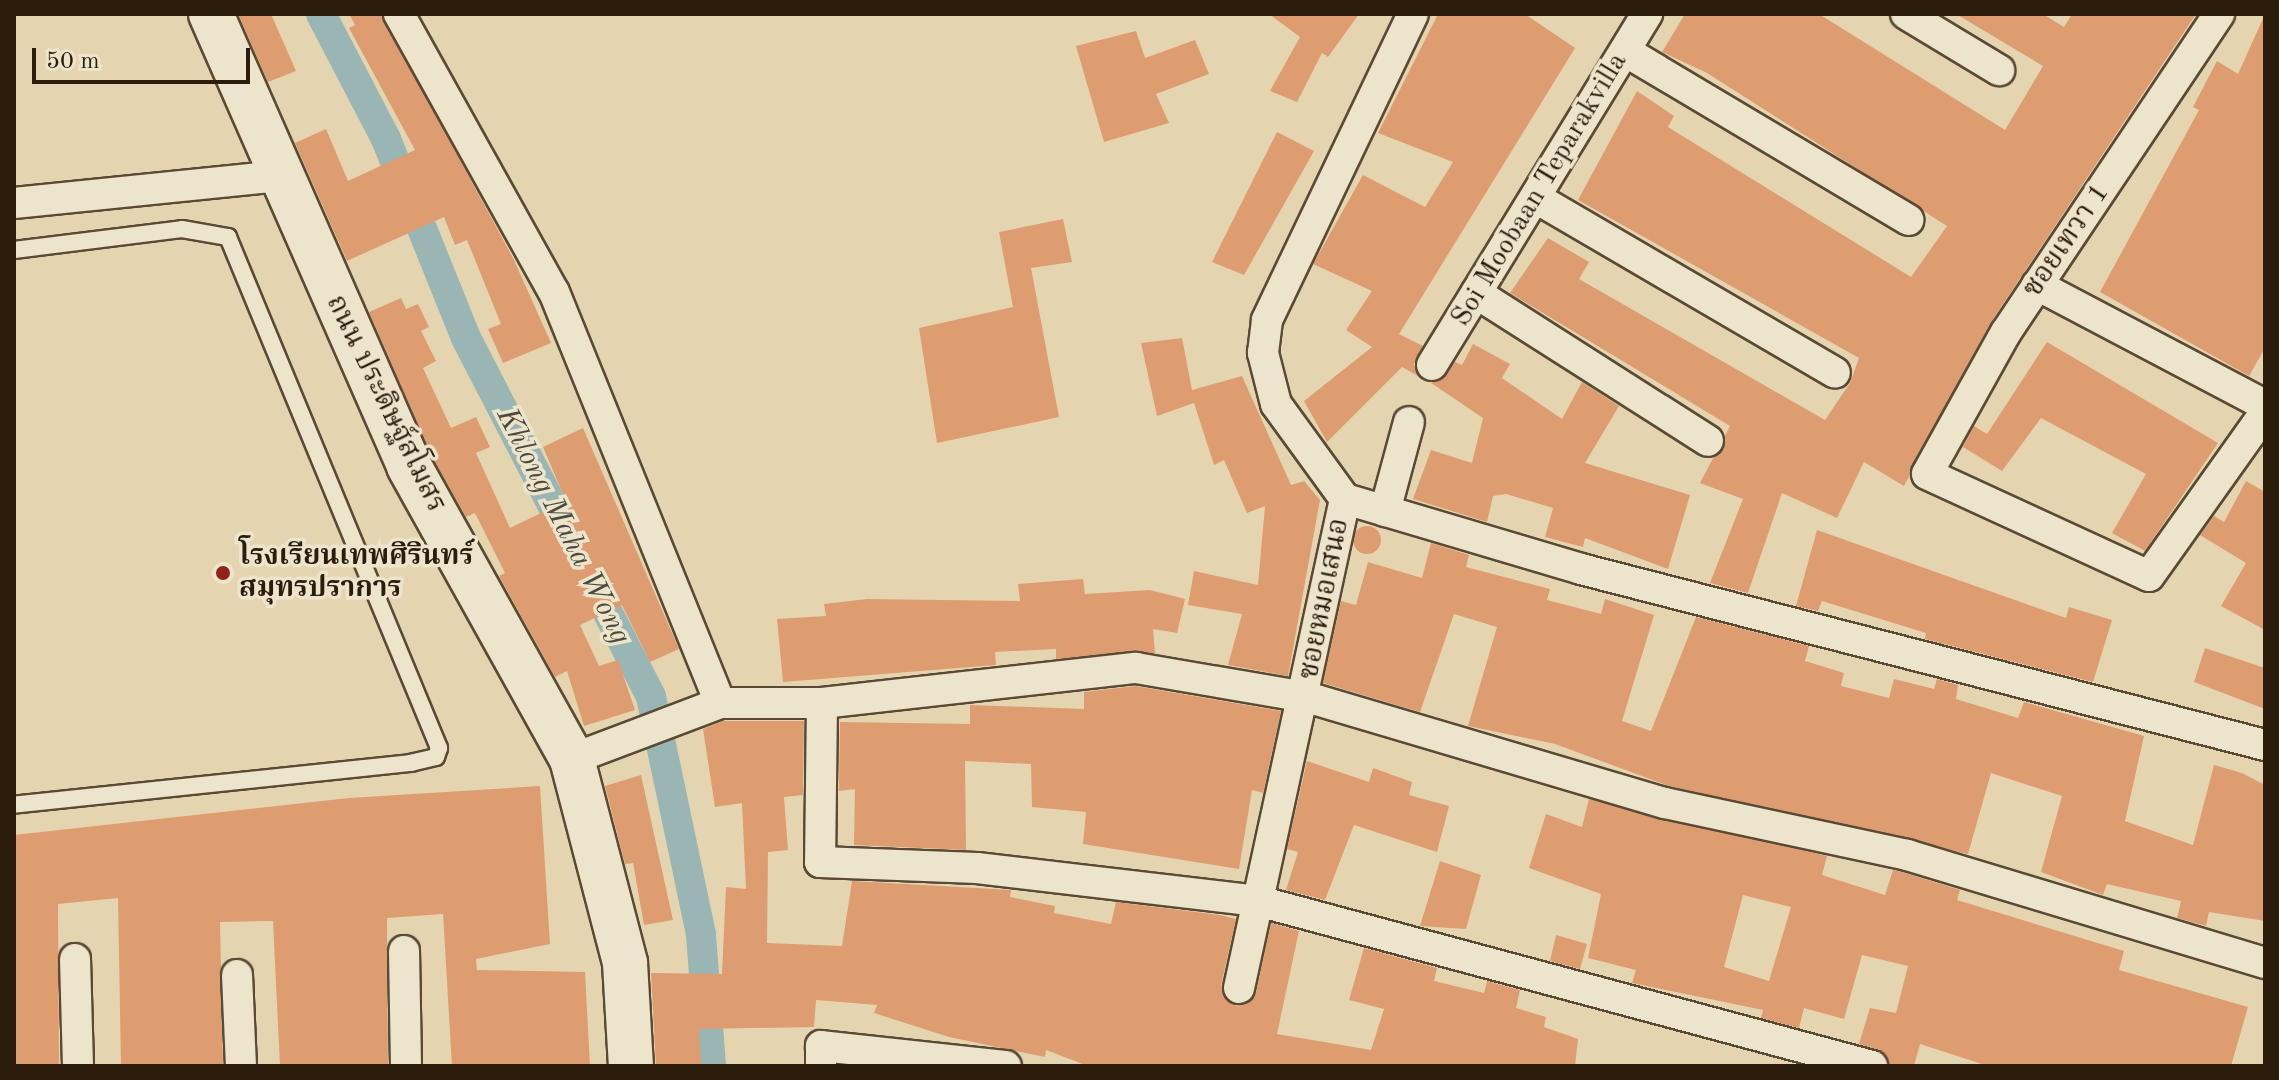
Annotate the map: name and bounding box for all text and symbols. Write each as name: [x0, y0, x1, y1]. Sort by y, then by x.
scale bar: [36, 32, 254, 82]
street label: Soi Moobaan Teparakvilla: [1445, 47, 1635, 333]
text: 50 m: [46, 50, 100, 74]
street label: ซอยเทวา 1: [2017, 178, 2117, 304]
street label: ถนน ประดิษฐ์สโมสร: [318, 290, 452, 518]
water label: Khlong Maha Wong: [488, 402, 638, 650]
street label: ซอยหมอเสนอ: [1293, 515, 1357, 683]
place label: โรงเรียนเทพศิรินทร์ สมุทรปราการ: [239, 540, 473, 606]
marker: โรงเรียนเทพศิรินทร์ สมุทรปราการ: [214, 564, 232, 582]

